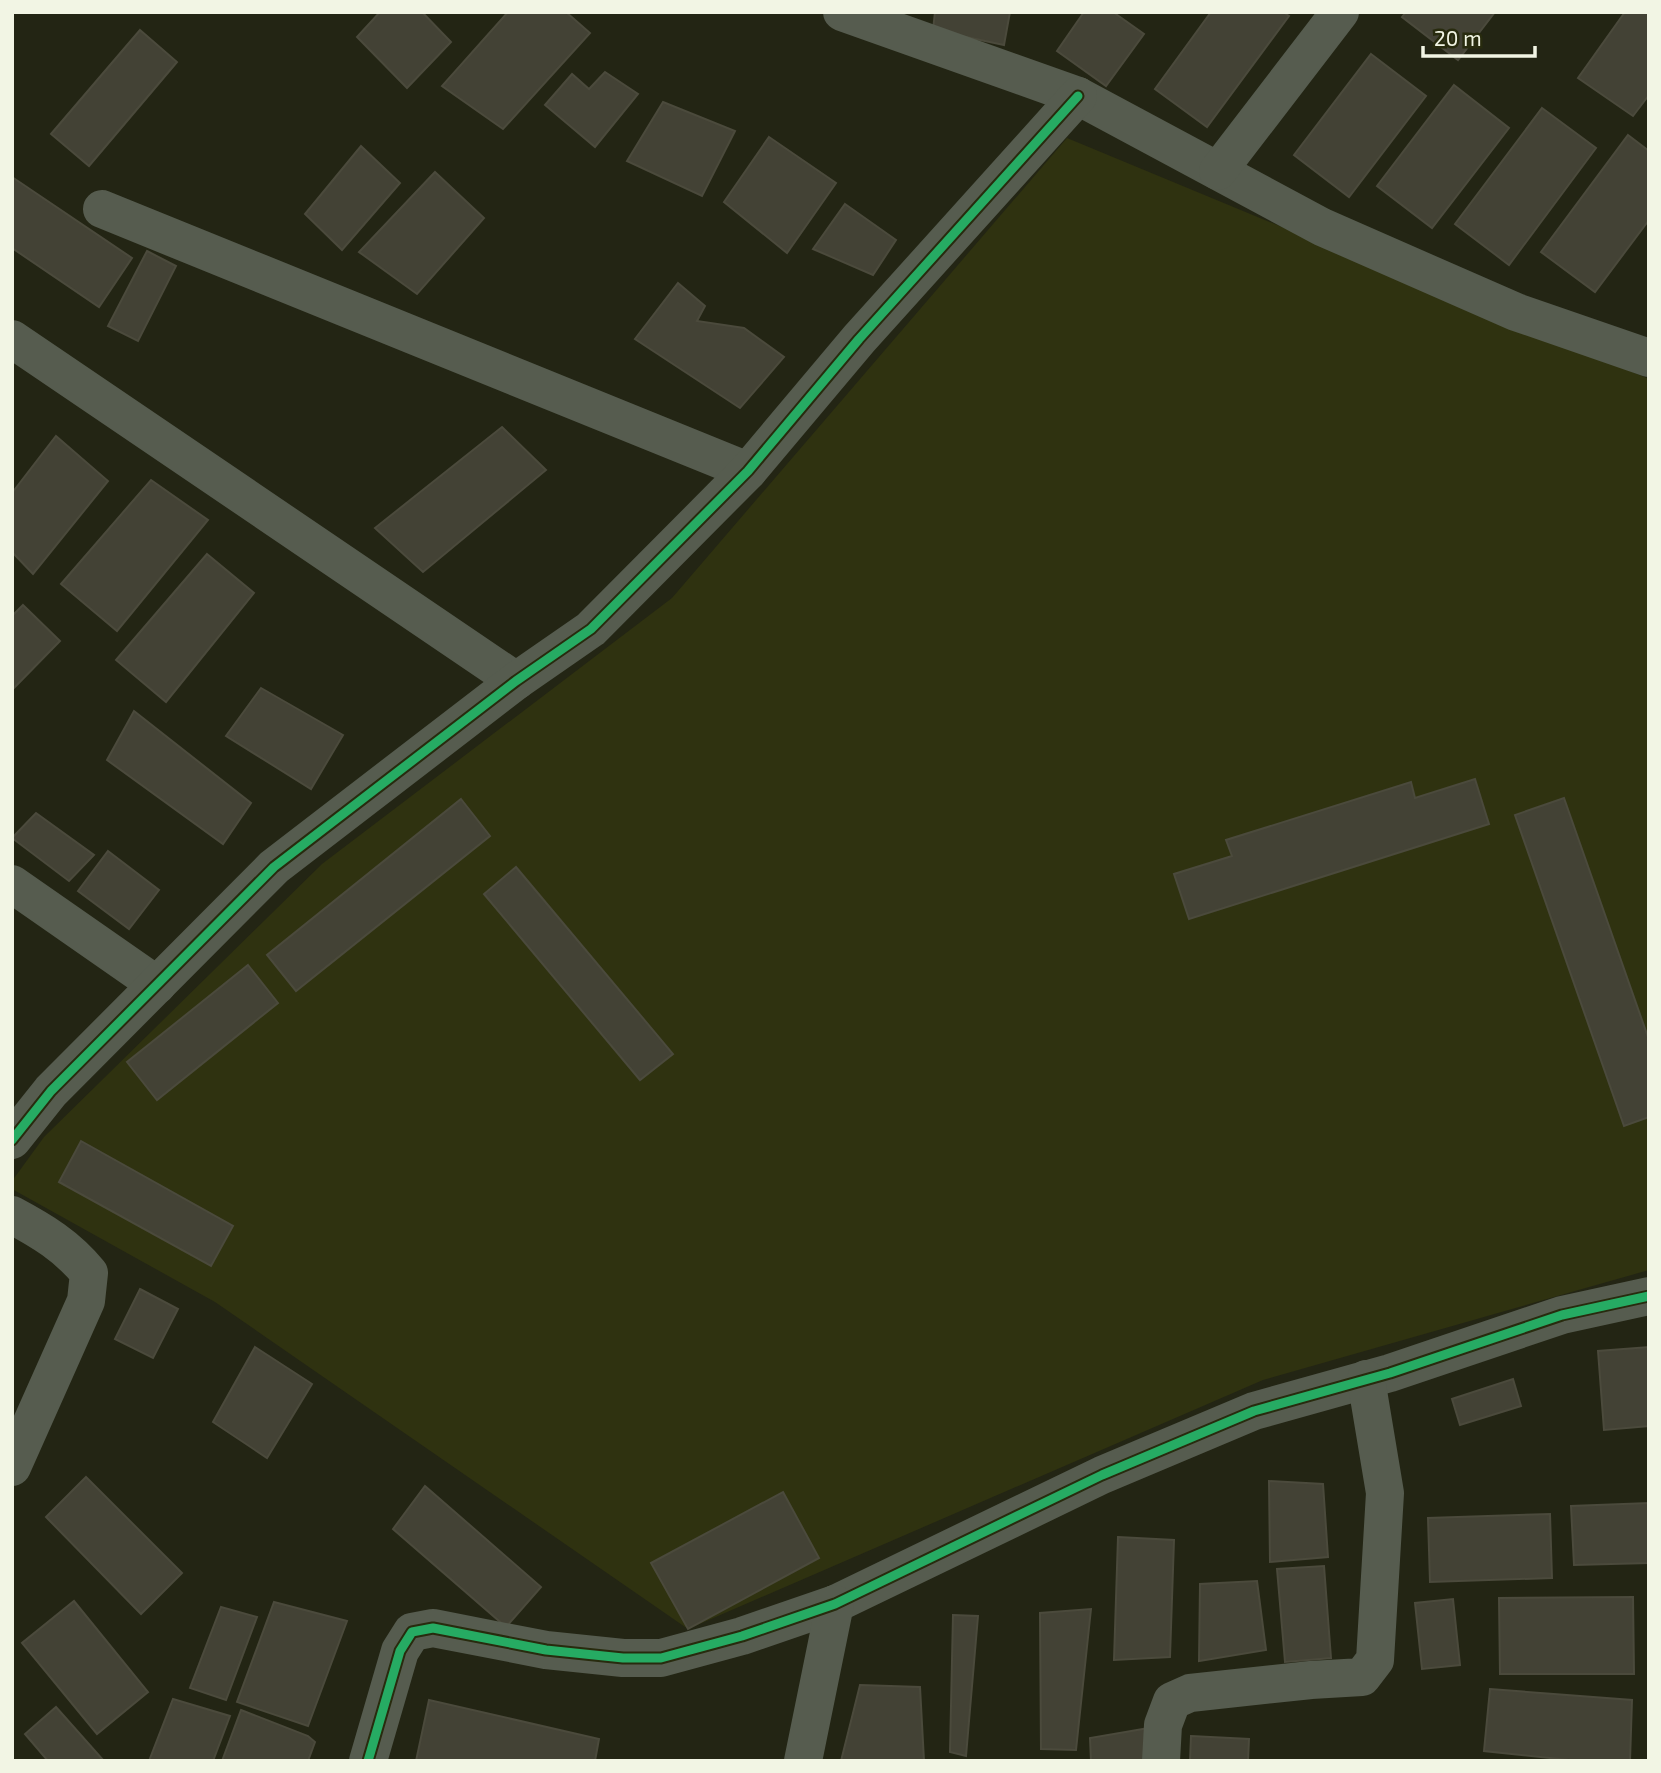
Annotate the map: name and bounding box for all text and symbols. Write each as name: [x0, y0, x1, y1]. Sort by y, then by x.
scale bar: [1423, 14, 1535, 58]
text: 20 m: [1434, 25, 1482, 50]

